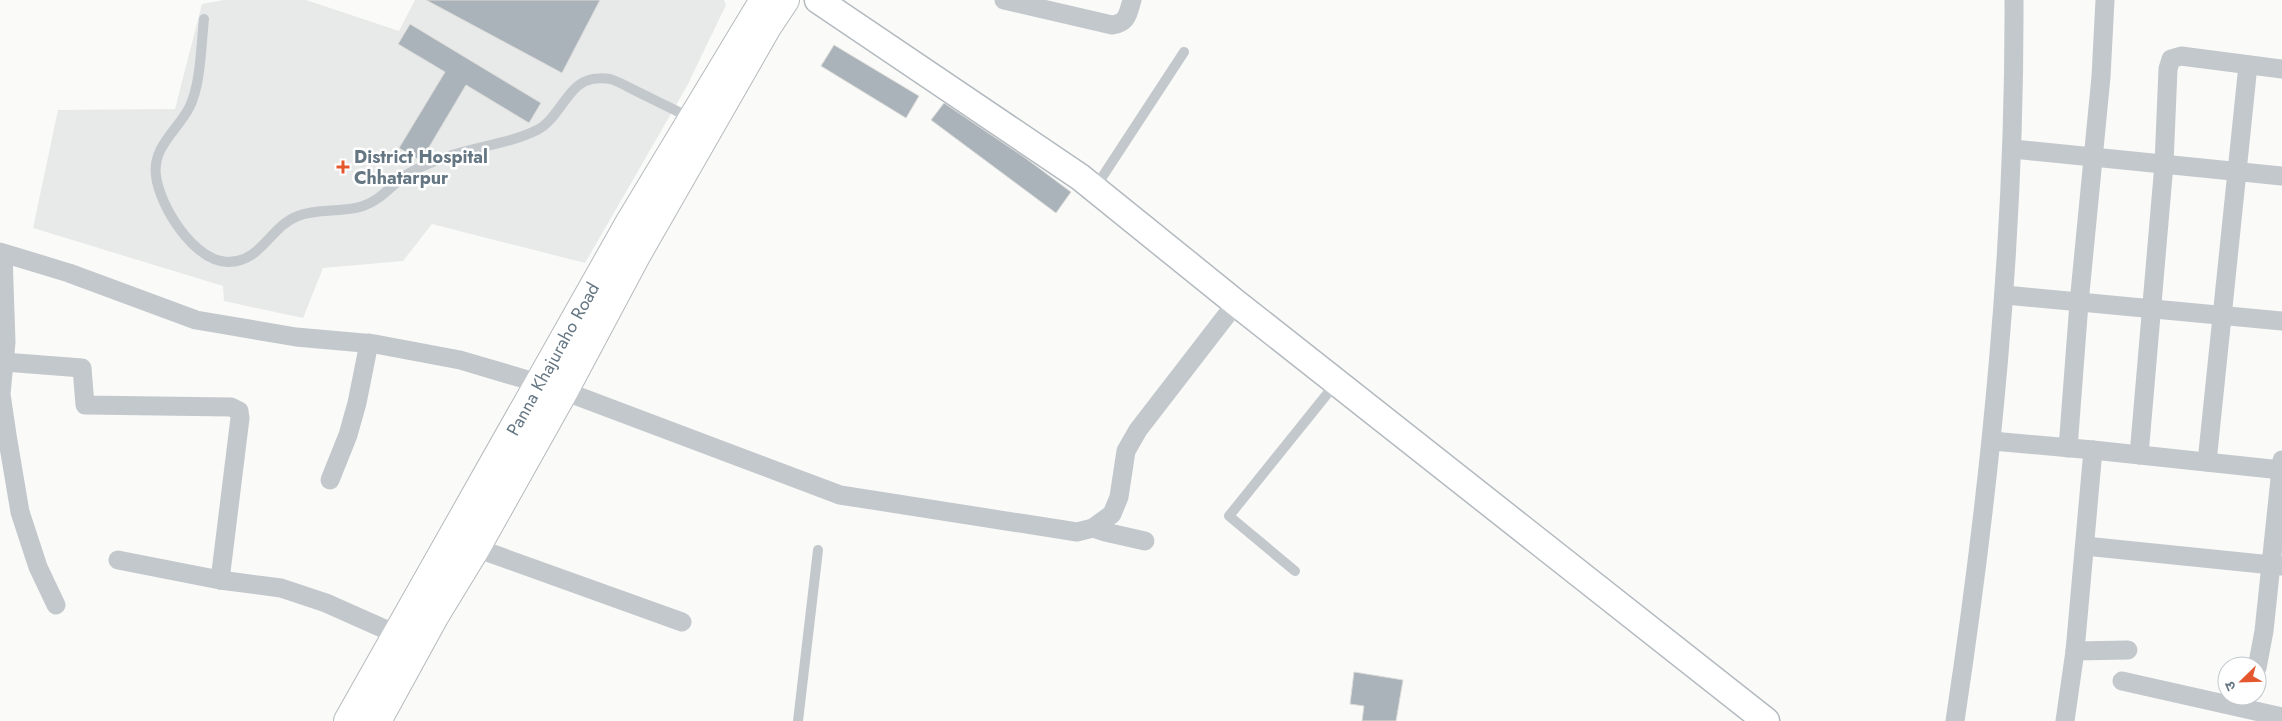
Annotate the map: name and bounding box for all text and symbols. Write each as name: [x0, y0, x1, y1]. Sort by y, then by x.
place label: District Hospital Chhatarpur: [354, 144, 488, 191]
marker: District Hospital Chhatarpur: [336, 160, 350, 174]
street label: Panna Khajuraho Road: [500, 278, 606, 440]
north arrow: [2217, 656, 2267, 706]
text: उ: [2219, 678, 2241, 694]

